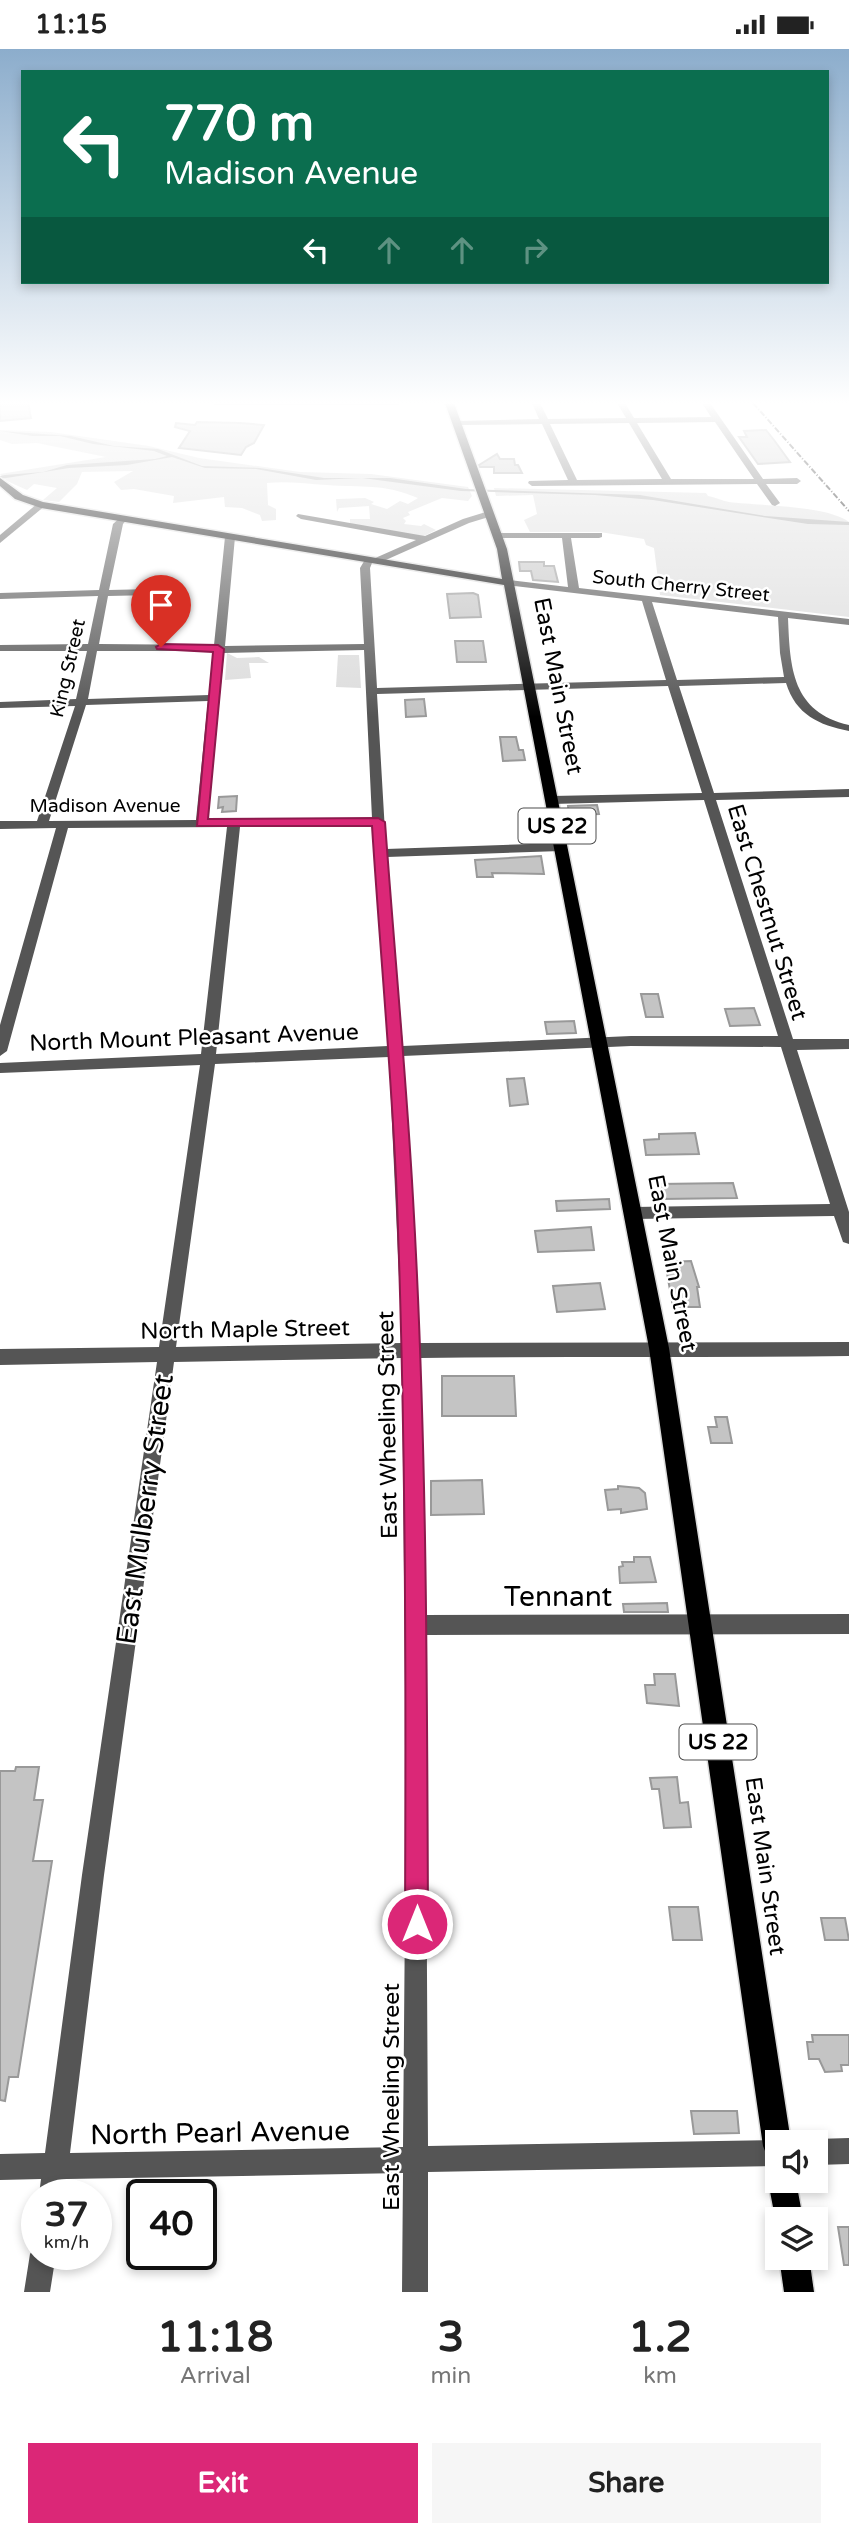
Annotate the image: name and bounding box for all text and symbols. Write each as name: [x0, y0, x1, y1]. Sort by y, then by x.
text: 11:15: [35, 9, 107, 40]
text: 770 m: [164, 95, 314, 154]
icon: left: [49, 98, 140, 189]
text: Madison Avenue: [164, 155, 418, 193]
icon: left: [297, 231, 335, 269]
icon: ahead: [370, 231, 408, 269]
icon: ahead: [443, 231, 481, 269]
icon: right: [516, 231, 554, 269]
street label: South Cherry Street: [591, 566, 771, 606]
pin: [131, 575, 191, 647]
icon: arrive: [142, 586, 180, 624]
street label: East Main Street: [527, 595, 589, 777]
street label: King Street: [46, 617, 90, 720]
street label: Madison Avenue: [30, 795, 180, 817]
street label: East Chestnut Street: [721, 801, 813, 1024]
road number: US 22: [518, 809, 596, 843]
street label: North Mount Pleasant Avenue: [29, 1018, 359, 1058]
street label: East Main Street: [641, 1172, 703, 1354]
street label: East Wheeling Street: [372, 1310, 404, 1539]
street label: North Maple Street: [140, 1314, 350, 1346]
street label: East Mulberry Street: [109, 1371, 181, 1647]
street label: Tennant: [504, 1580, 612, 1614]
road number: US 22: [680, 1725, 756, 1759]
street label: East Main Street: [739, 1775, 791, 1957]
position arrow: [380, 1887, 454, 1961]
street label: East Wheeling Street: [378, 1983, 406, 2211]
street label: North Pearl Avenue: [90, 2114, 350, 2152]
map controls: [765, 2130, 828, 2270]
button: sound: [765, 2130, 828, 2193]
speed limit sign: 40: [126, 2179, 217, 2270]
text: 37: [45, 2194, 88, 2236]
button: layers: [765, 2207, 828, 2270]
text: km/h: [44, 2231, 89, 2253]
text: 11:18: [157, 2312, 273, 2363]
text: 3: [438, 2312, 464, 2363]
text: 1.2: [628, 2312, 692, 2363]
text: Arrival: [180, 2362, 251, 2390]
text: min: [430, 2362, 471, 2390]
text: km: [643, 2362, 677, 2390]
button: Exit: [28, 2443, 418, 2523]
button: Share: [432, 2443, 821, 2523]

